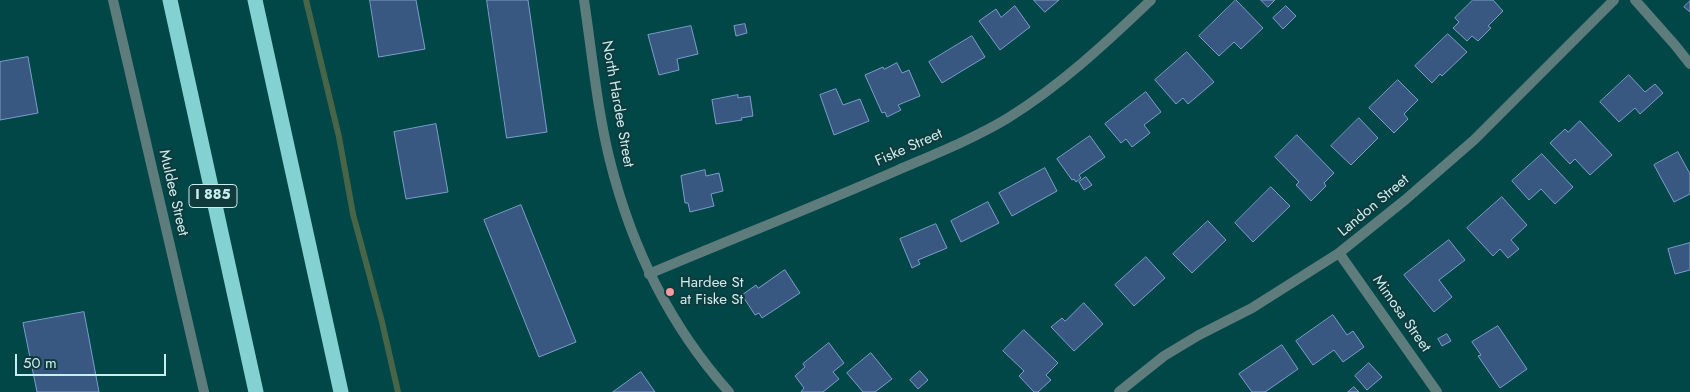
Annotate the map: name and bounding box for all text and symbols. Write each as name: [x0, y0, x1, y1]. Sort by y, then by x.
street label: North Hardee Street: [597, 39, 637, 169]
street label: Fiske Street: [873, 125, 945, 171]
street label: Muldee Street: [154, 148, 192, 238]
street label: Landon Street: [1335, 171, 1413, 241]
road number: I 885: [189, 185, 237, 208]
street label: Mimosa Street: [1368, 272, 1434, 356]
place label: Hardee St at Fiske St: [680, 274, 743, 309]
marker: Hardee St at Fiske St: [664, 286, 676, 298]
scale bar: [18, 344, 169, 376]
text: 50 m: [23, 352, 57, 374]

